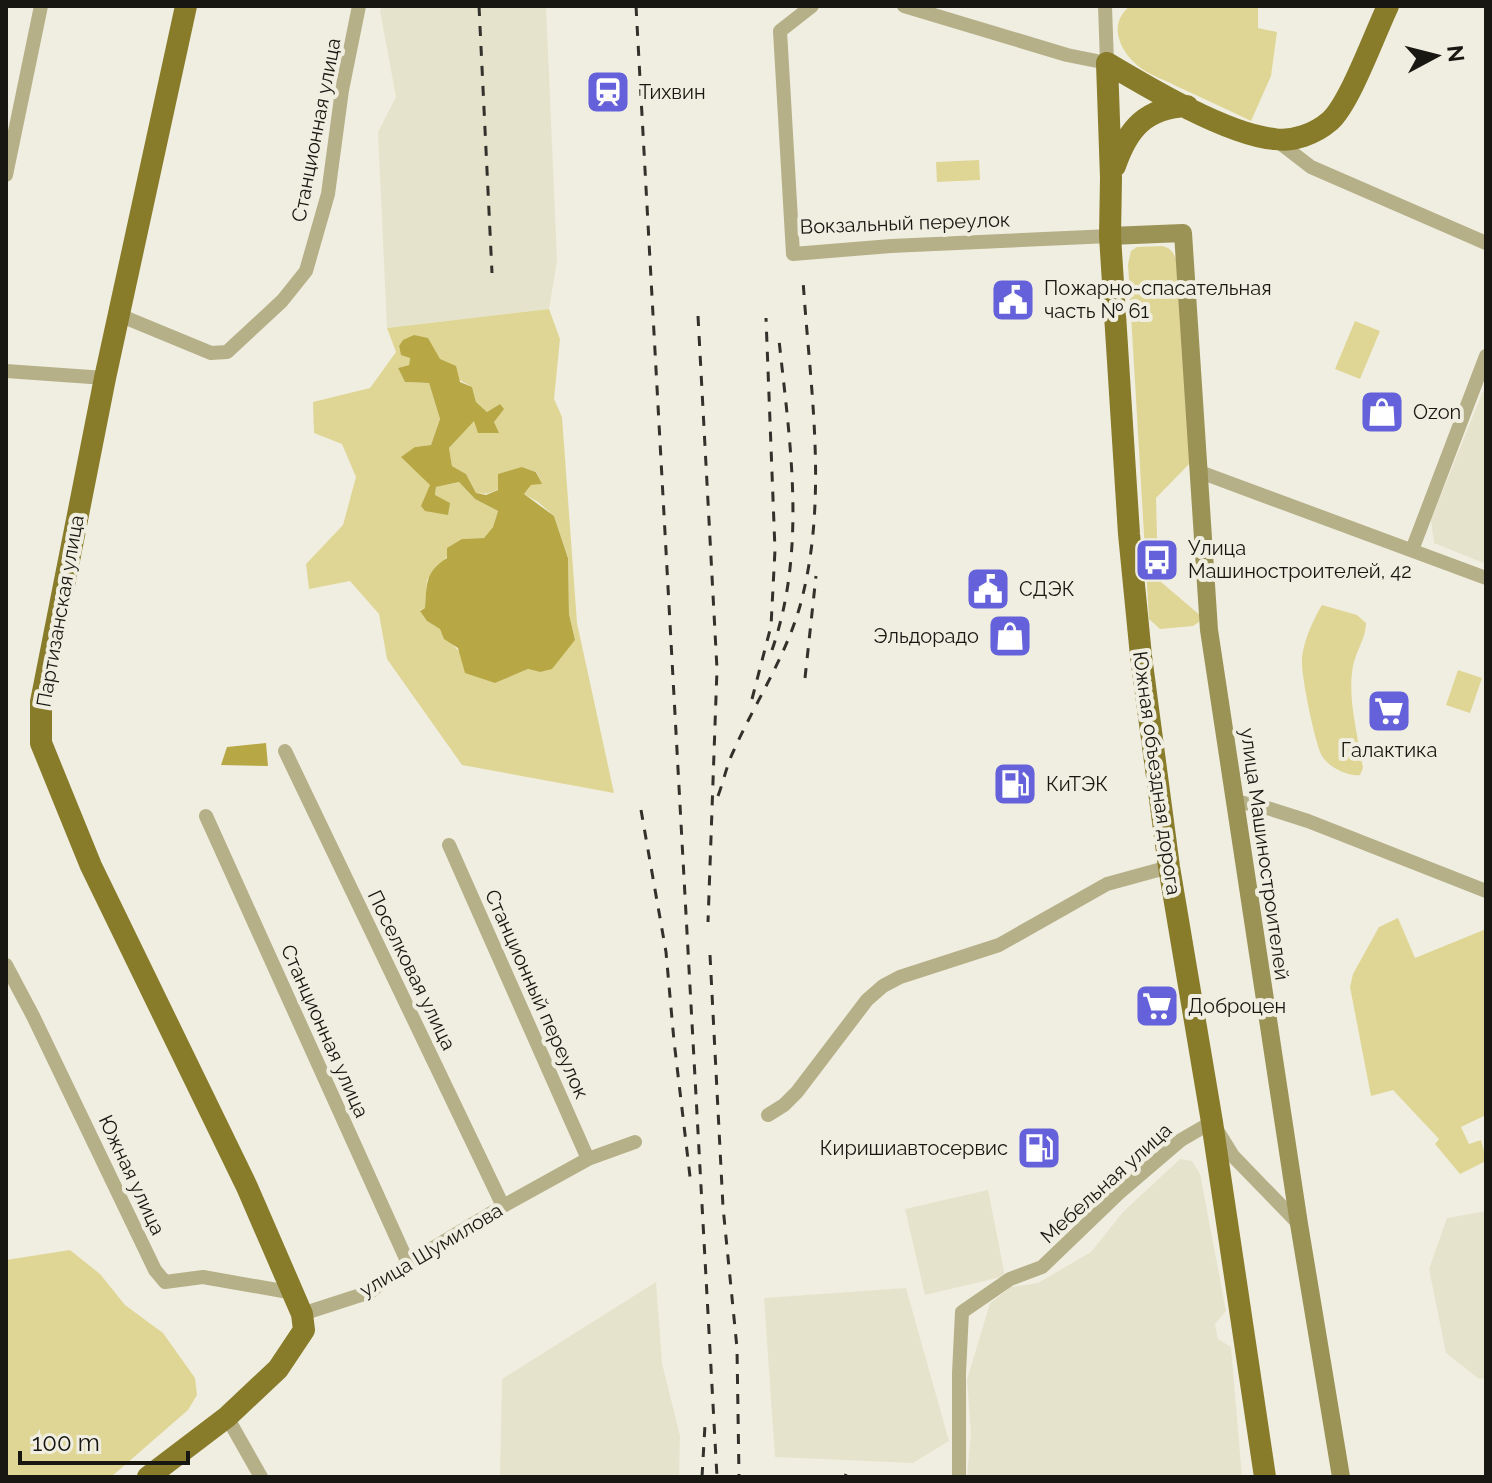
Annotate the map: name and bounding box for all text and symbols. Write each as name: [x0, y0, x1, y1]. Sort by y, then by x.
north arrow: [1396, 16, 1476, 96]
street label: Станционная улица: [286, 36, 346, 224]
text: N: [1442, 44, 1470, 63]
station icon: Тихвин: [584, 68, 632, 116]
place label: Тихвин: [639, 80, 706, 104]
street label: Вокзальный переулок: [799, 207, 1011, 239]
public building icon: Пожарно-спасательная часть № 61: [989, 276, 1037, 324]
place label: Пожарно-спасательная часть № 61: [1044, 276, 1272, 323]
shop icon: Ozon: [1358, 388, 1406, 436]
place label: Ozon: [1413, 400, 1461, 424]
street label: Партизанская улица: [31, 513, 89, 709]
bus stop icon: Улица Машиностроителей, 42: [1133, 536, 1181, 584]
place label: Улица Машиностроителей, 42: [1188, 536, 1412, 583]
public building icon: СДЭК: [964, 565, 1012, 613]
place label: СДЭК: [1019, 577, 1075, 601]
shop icon: Эльдорадо: [986, 612, 1034, 660]
place label: Эльдорадо: [873, 624, 979, 648]
street label: Южная объездная дорога: [1128, 650, 1186, 896]
supermarket icon: Галактика: [1365, 687, 1413, 735]
street label: улица Машиностроителей: [1235, 726, 1295, 982]
place label: Галактика: [1341, 738, 1437, 762]
fuel station icon: КиТЭК: [991, 760, 1039, 808]
place label: КиТЭК: [1046, 772, 1108, 796]
street label: Поселковая улица: [363, 886, 461, 1054]
street label: Станционный переулок: [480, 886, 594, 1102]
street label: Станционная улица: [276, 941, 374, 1121]
supermarket icon: Доброцен: [1133, 982, 1181, 1030]
place label: Доброцен: [1188, 994, 1286, 1018]
street label: Южная улица: [94, 1111, 170, 1239]
street label: Мебельная улица: [1035, 1118, 1177, 1248]
fuel station icon: Киришиавтосервис: [1015, 1124, 1063, 1172]
place label: Киришиавтосервис: [820, 1136, 1008, 1160]
street label: улица Шумилова: [355, 1198, 507, 1302]
scale bar: [20, 1415, 188, 1465]
text: 100 m: [32, 1428, 100, 1457]

